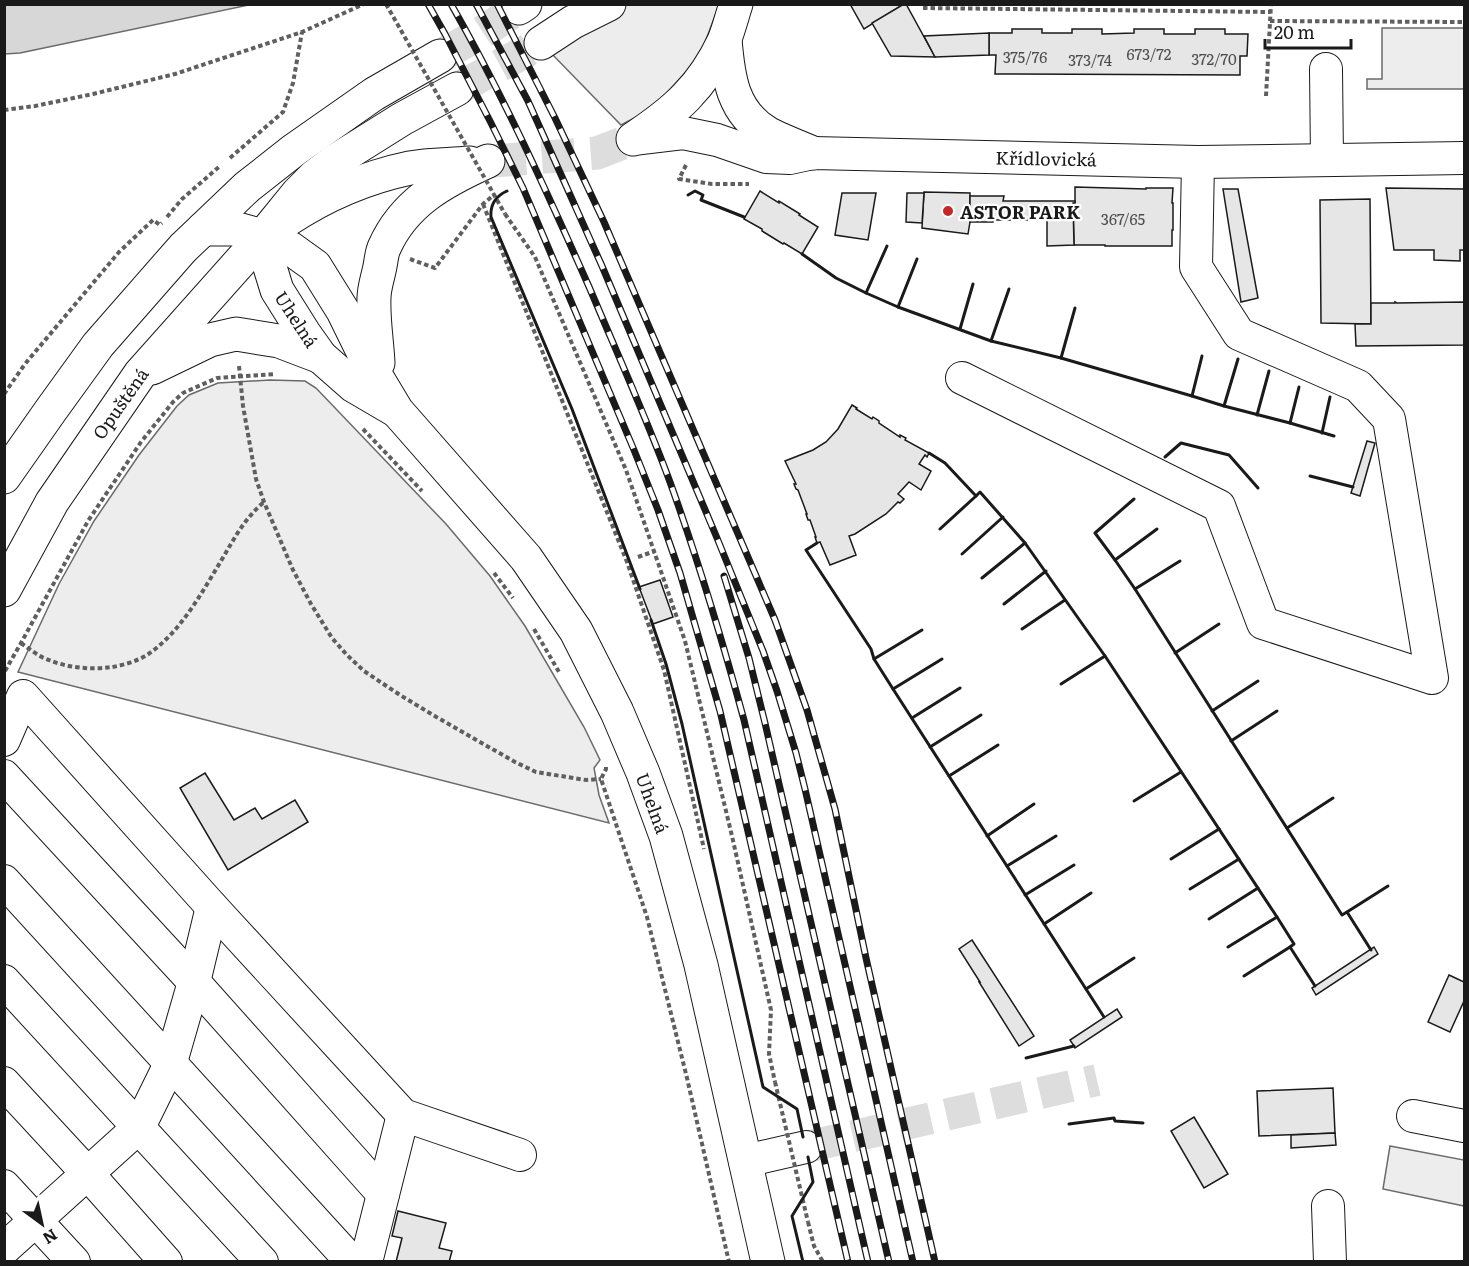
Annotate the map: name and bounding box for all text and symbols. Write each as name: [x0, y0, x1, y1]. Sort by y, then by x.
scale bar: [1265, 12, 1350, 50]
text: 20 m: [1274, 18, 1315, 45]
house number: 673/72: [1127, 42, 1172, 65]
house number: 375/76: [1003, 45, 1047, 68]
house number: 372/70: [1191, 47, 1237, 70]
house number: 373/74: [1068, 48, 1112, 71]
street label: Křídlovická: [995, 144, 1097, 172]
place label: ASTOR PARK: [960, 198, 1080, 225]
marker: ASTOR PARK: [941, 204, 955, 218]
house number: 367/65: [1101, 207, 1146, 230]
street label: Uhelná: [269, 285, 326, 353]
street label: Opuštěná: [85, 361, 155, 444]
street label: Uhelná: [630, 769, 677, 837]
north arrow: [12, 1194, 72, 1254]
text: N: [39, 1224, 63, 1251]

